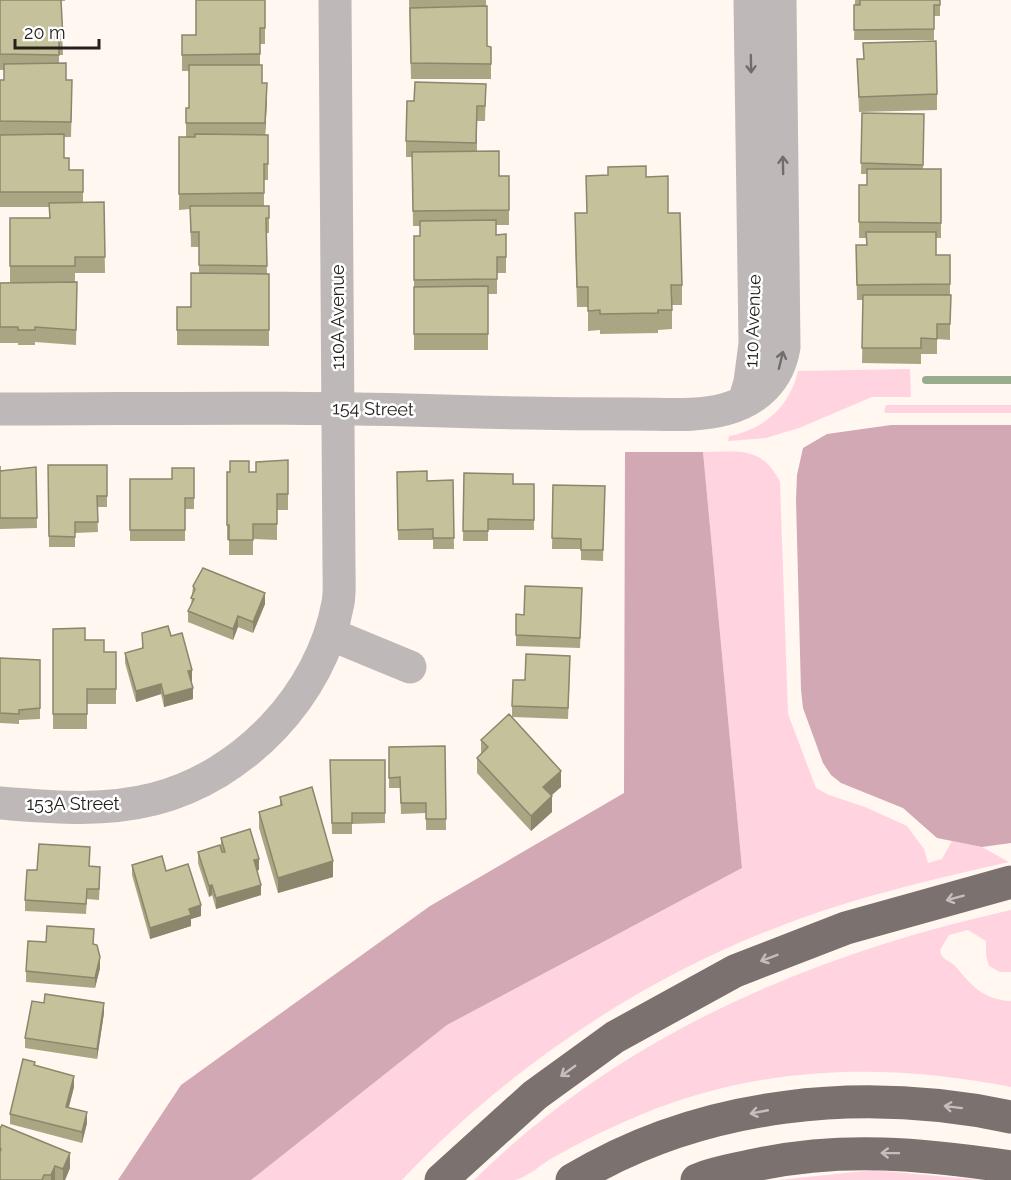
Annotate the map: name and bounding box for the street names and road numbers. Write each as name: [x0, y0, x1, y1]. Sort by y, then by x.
street label: 110A Avenue: [327, 264, 348, 369]
street label: 110 Avenue: [740, 273, 765, 368]
street label: 154 Street: [332, 397, 414, 420]
street label: 153A Street: [26, 793, 120, 814]

